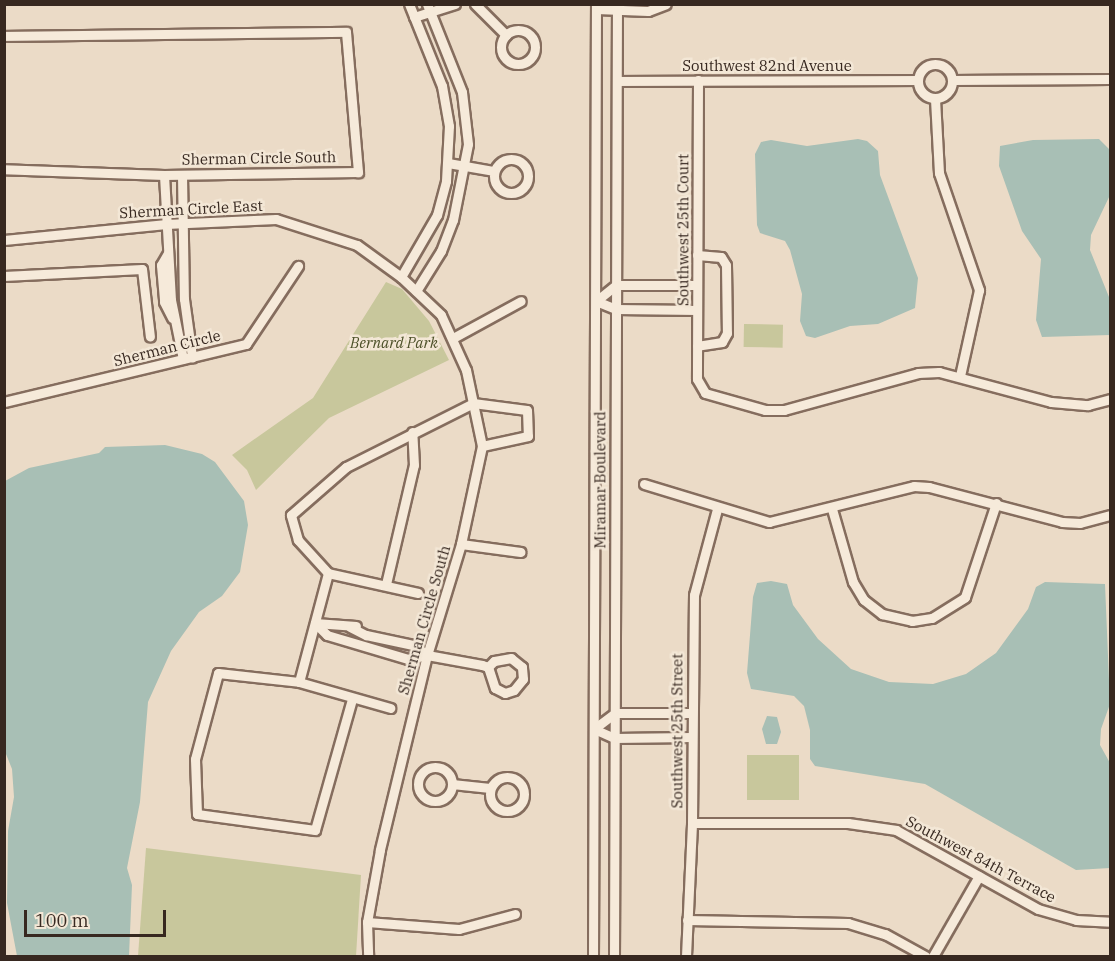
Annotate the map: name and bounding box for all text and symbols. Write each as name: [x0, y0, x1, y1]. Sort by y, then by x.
street label: Southwest 82nd Avenue: [682, 57, 852, 75]
street label: Sherman Circle South: [182, 148, 336, 168]
street label: Southwest 25th Court: [674, 154, 692, 306]
street label: Sherman Circle East: [119, 196, 263, 222]
street label: Sherman Circle: [112, 326, 222, 370]
park label: Bernard Park: [350, 334, 438, 352]
street label: Miramar Boulevard: [591, 411, 609, 549]
street label: Sherman Circle South: [394, 543, 454, 697]
street label: Southwest 25th Street: [668, 654, 686, 808]
street label: Southwest 84th Terrace: [903, 812, 1059, 906]
scale bar: [27, 898, 170, 936]
text: 100 m: [35, 909, 89, 932]

